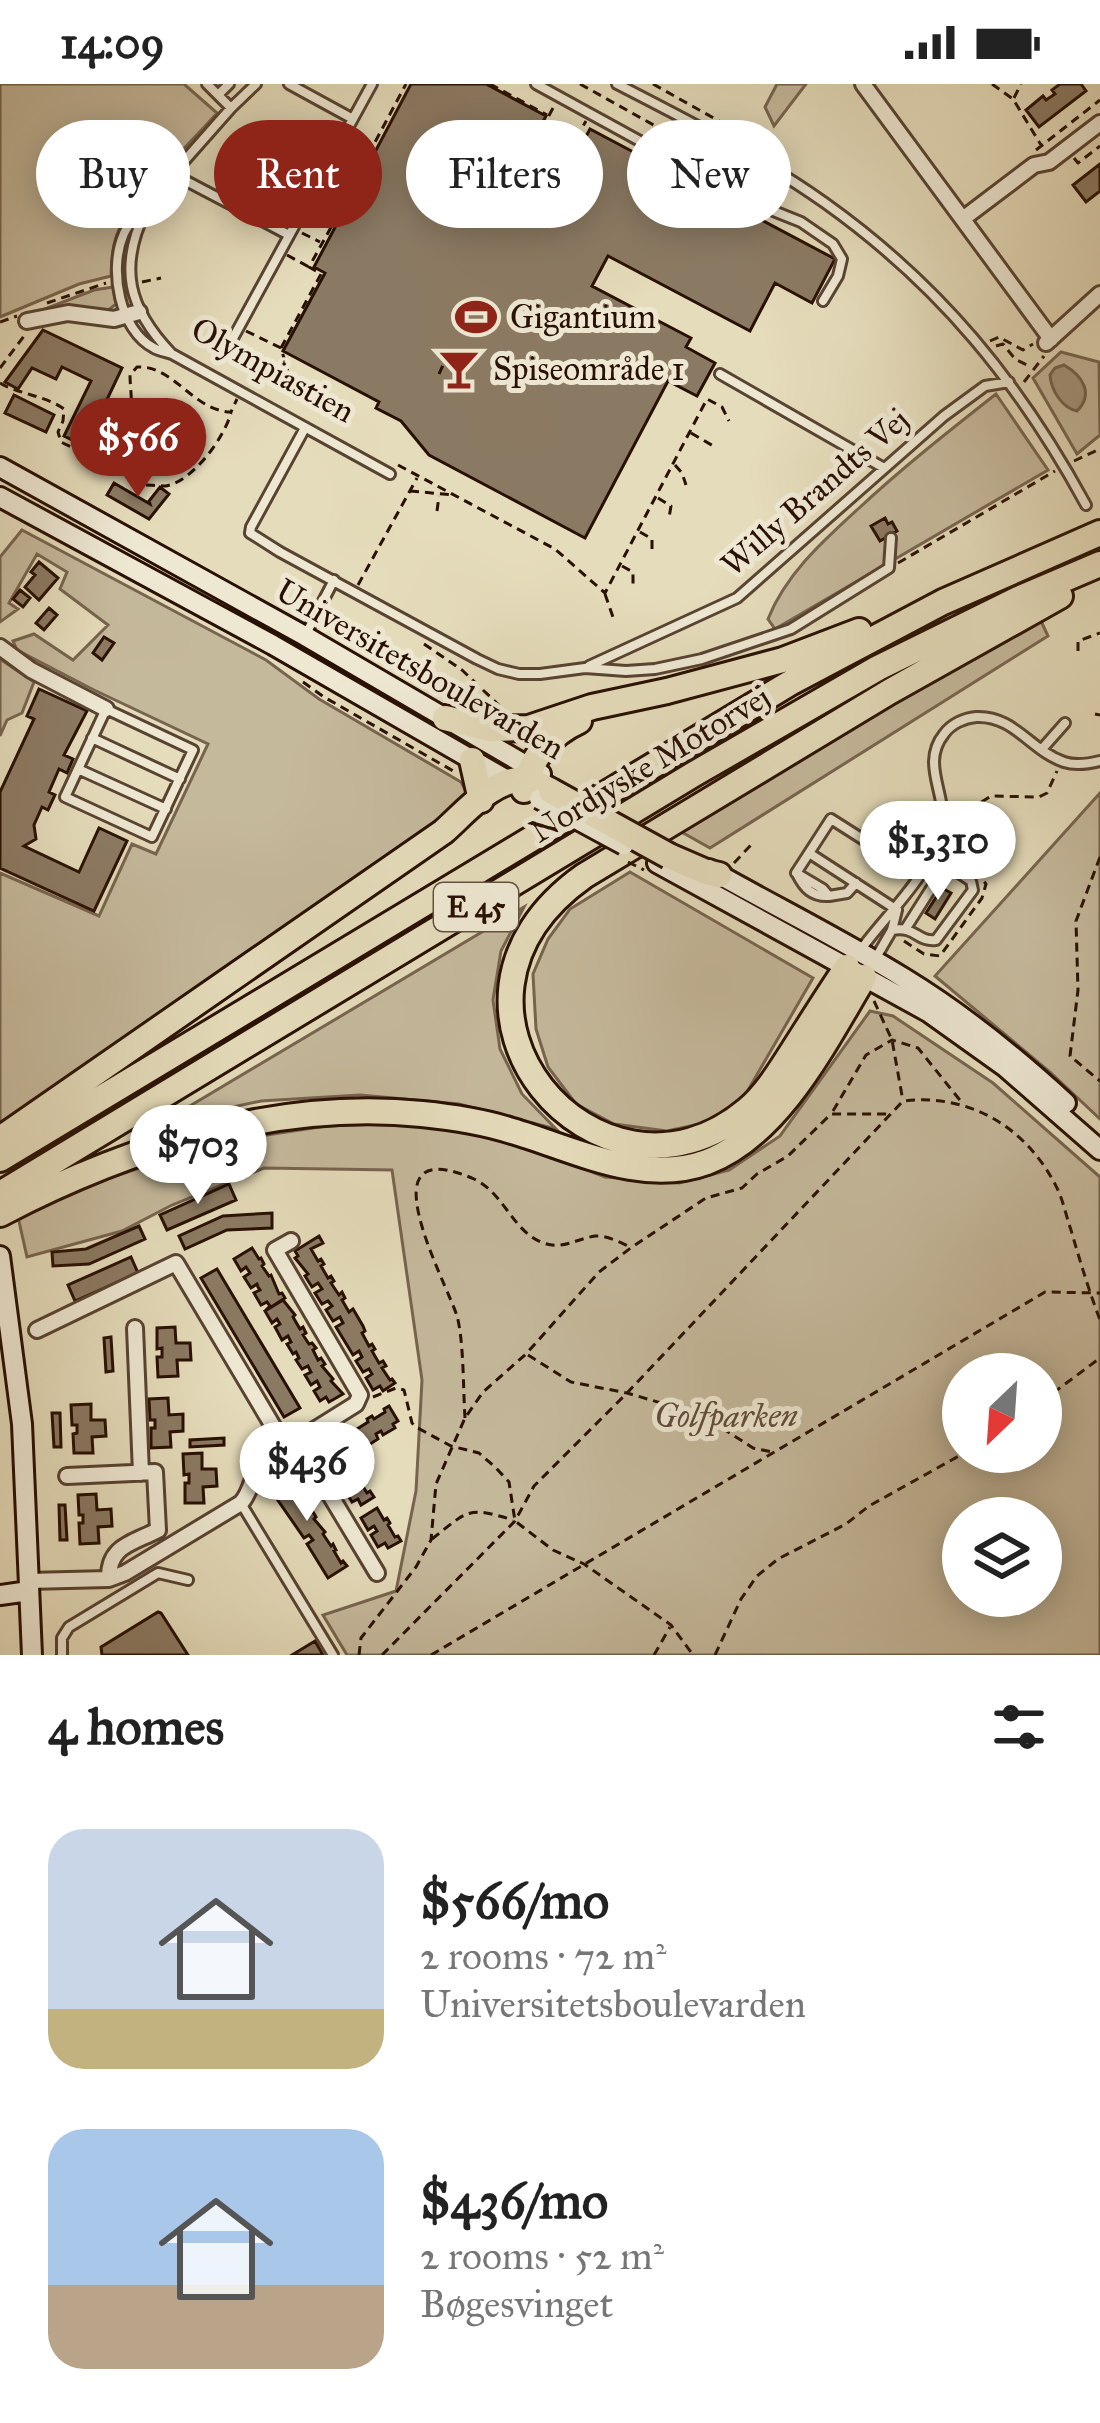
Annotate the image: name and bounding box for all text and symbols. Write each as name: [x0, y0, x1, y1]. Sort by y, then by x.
text: 14:09: [60, 15, 165, 70]
chip: Buy: [36, 120, 190, 228]
chip: Rent: [214, 120, 382, 228]
chip: Filters: [406, 120, 603, 228]
chip: New: [627, 120, 791, 228]
sports icon: Gigantium: [453, 294, 499, 340]
place label: Gigantium: [510, 297, 656, 337]
street label: Olympiastien: [184, 309, 362, 431]
bar icon: Spiseområde 1: [436, 346, 482, 392]
place label: Spiseområde 1: [493, 349, 685, 389]
pin: $566: [67, 398, 209, 500]
street label: Willy Brandts Vej: [713, 400, 917, 584]
text: $566: [97, 413, 179, 461]
street label: Universitetsboulevarden: [269, 570, 571, 768]
street label: Nordjyske Motorvej: [523, 677, 777, 851]
pin: $1,310: [840, 801, 1036, 903]
text: $1,310: [887, 816, 989, 864]
road number: E 45: [434, 883, 518, 931]
pin: $703: [127, 1105, 269, 1207]
text: $703: [157, 1120, 239, 1168]
north arrow: [942, 1353, 1062, 1473]
map controls: [942, 1353, 1062, 1617]
park label: Golfparken: [654, 1396, 798, 1437]
pin: $436: [236, 1422, 378, 1524]
text: $436: [267, 1437, 347, 1485]
button: layers: [942, 1497, 1062, 1617]
icon: filters: [986, 1694, 1052, 1760]
text: 4 homes: [48, 1696, 224, 1758]
text: $566/mo: [420, 1870, 609, 1932]
icon: home: [144, 1877, 288, 2021]
text: 2 rooms · 72 m²: [420, 1932, 667, 1980]
text: Universitetsboulevarden: [420, 1980, 806, 2028]
text: $436/mo: [420, 2170, 608, 2232]
icon: home: [144, 2177, 288, 2321]
text: 2 rooms · 52 m²: [420, 2232, 664, 2280]
text: Bøgesvinget: [420, 2280, 613, 2328]

